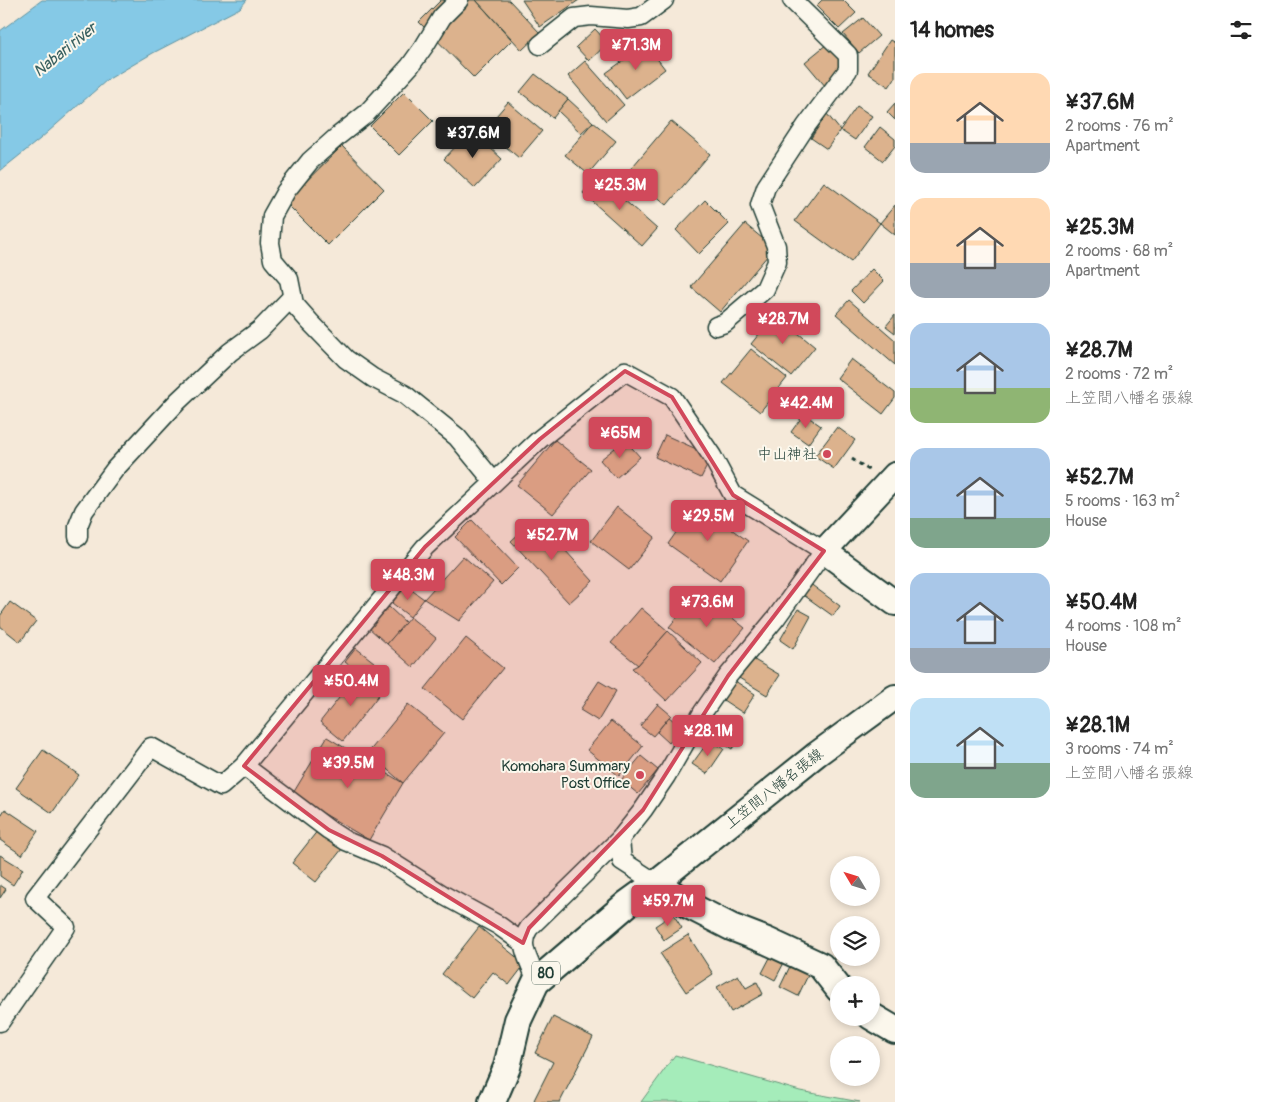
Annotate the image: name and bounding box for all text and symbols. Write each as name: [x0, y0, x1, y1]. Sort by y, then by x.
icon: filters: [1227, 16, 1255, 44]
water label: Nabari river: [29, 17, 102, 82]
text: 14 homes: [910, 17, 994, 44]
pin: ¥71.3M: [595, 28, 677, 71]
text: ¥71.3M: [611, 35, 661, 55]
text: ¥37.6M: [1065, 89, 1134, 116]
icon: home: [950, 93, 1010, 153]
pin: ¥37.6M: [432, 116, 514, 159]
text: 2 rooms · 76 m²: [1065, 116, 1174, 136]
text: ¥37.6M: [447, 123, 499, 143]
text: Apartment: [1065, 136, 1140, 156]
pin: ¥25.3M: [579, 168, 661, 211]
text: ¥25.3M: [594, 175, 646, 195]
text: ¥25.3M: [1065, 214, 1134, 241]
icon: home: [950, 218, 1010, 278]
text: 2 rooms · 68 m²: [1065, 241, 1173, 261]
text: Apartment: [1065, 261, 1140, 281]
pin: ¥28.7M: [742, 302, 824, 345]
text: ¥28.7M: [757, 309, 809, 329]
text: ¥28.7M: [1065, 337, 1133, 364]
icon: home: [950, 343, 1010, 403]
text: 2 rooms · 72 m²: [1065, 364, 1173, 384]
pin: ¥42.4M: [765, 386, 847, 429]
text: 上笠間八幡名張線: [1065, 388, 1193, 408]
text: ¥42.4M: [779, 393, 833, 413]
pin: ¥65M: [590, 416, 650, 459]
text: ¥65M: [600, 423, 640, 443]
place label: 中山神社: [757, 445, 817, 464]
marker: 中山神社: [821, 448, 833, 460]
text: ¥52.7M: [1065, 464, 1134, 491]
icon: home: [950, 468, 1010, 528]
text: 5 rooms · 163 m²: [1065, 491, 1180, 511]
pin: ¥29.5M: [667, 500, 749, 542]
text: ¥29.5M: [682, 506, 734, 526]
text: House: [1065, 511, 1107, 531]
pin: ¥52.7M: [511, 518, 593, 561]
text: ¥52.7M: [526, 525, 578, 545]
pin: ¥48.3M: [367, 558, 449, 601]
text: ¥48.3M: [382, 565, 434, 585]
pin: ¥73.6M: [666, 586, 748, 628]
text: ¥50.4M: [1065, 589, 1137, 616]
text: ¥73.6M: [681, 592, 733, 612]
icon: home: [950, 593, 1010, 653]
text: 4 rooms · 108 m²: [1065, 616, 1182, 636]
text: House: [1065, 636, 1107, 656]
pin: ¥50.4M: [310, 664, 392, 707]
text: ¥50.4M: [323, 671, 379, 691]
text: ¥28.1M: [1065, 712, 1130, 739]
pin: ¥28.1M: [667, 714, 749, 757]
icon: home: [950, 718, 1010, 778]
text: ¥28.1M: [683, 721, 733, 741]
text: 3 rooms · 74 m²: [1065, 739, 1174, 759]
street label: 上笠間八幡名張線: [721, 745, 827, 833]
pin: ¥39.5M: [307, 746, 389, 789]
text: ¥39.5M: [322, 753, 374, 773]
place label: Komohara Summary Post Office: [501, 757, 631, 793]
text: 上笠間八幡名張線: [1065, 763, 1193, 783]
marker: Komohara Summary Post Office: [634, 769, 646, 781]
north arrow: [830, 856, 880, 906]
map controls: [830, 856, 880, 1086]
pin: ¥59.7M: [627, 884, 709, 927]
text: ¥59.7M: [642, 891, 694, 911]
button: layers: [830, 916, 880, 966]
road number: 80: [532, 961, 560, 984]
button: +: [830, 976, 880, 1026]
button: −: [830, 1036, 880, 1086]

